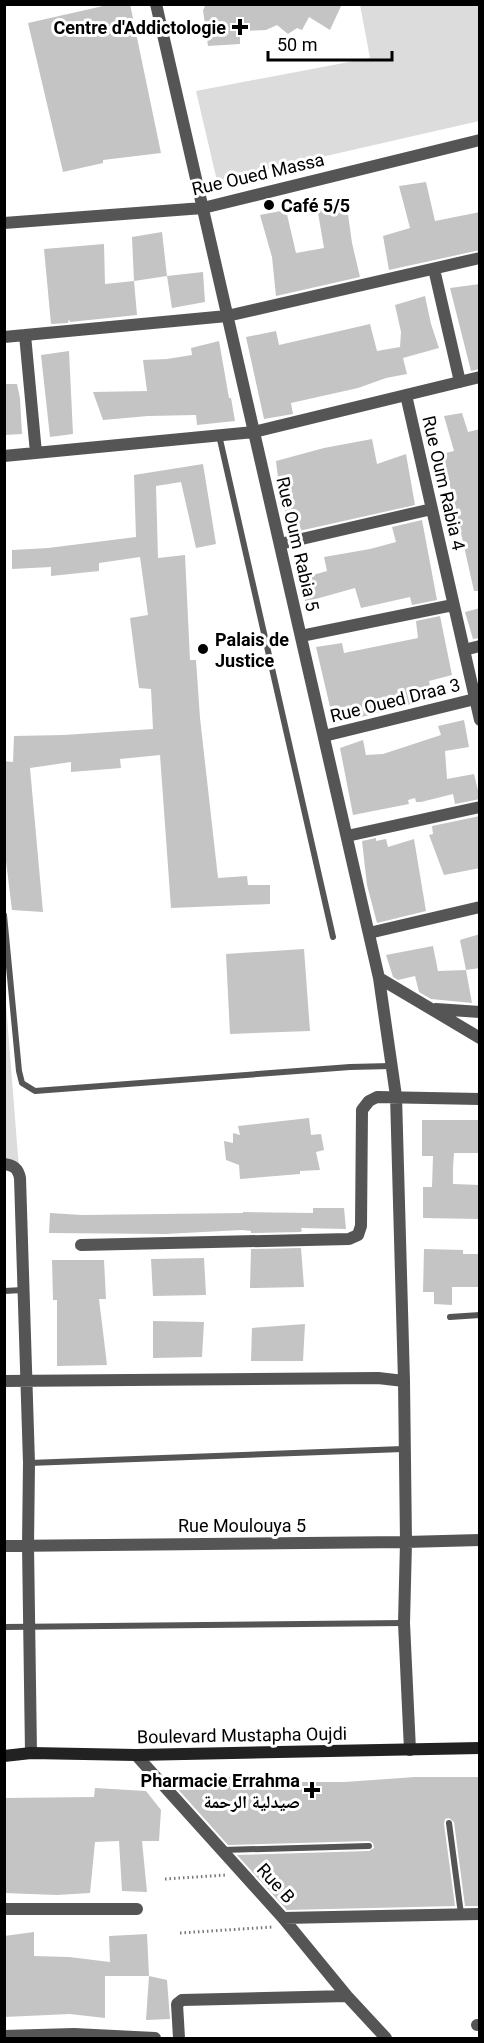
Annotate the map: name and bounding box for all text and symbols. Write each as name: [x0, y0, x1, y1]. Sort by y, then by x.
place label: Centre d'Addictologie: [54, 17, 226, 38]
marker: Centre d'Addictologie: [231, 18, 249, 36]
scale bar: [268, 24, 392, 62]
text: 50 m: [277, 34, 317, 55]
street label: Rue Oued Massa: [190, 149, 326, 199]
place label: Café 5/5: [281, 195, 350, 216]
marker: Café 5/5: [262, 198, 276, 212]
street label: Rue Oum Rabia 4: [418, 414, 470, 552]
street label: Rue Oum Rabia 5: [272, 475, 324, 613]
place label: Palais de Justice: [215, 629, 289, 671]
marker: Palais de Justice: [196, 642, 210, 656]
street label: Rue Oued Draa 3: [328, 674, 462, 726]
street label: Rue Moulouya 5: [178, 1515, 306, 1536]
street label: Boulevard Mustapha Oujdi: [137, 1723, 347, 1747]
place label: Pharmacie Errahma صيدلية الرحمة: [141, 1770, 300, 1812]
marker: Pharmacie Errahma صيدلية الرحمة: [305, 1783, 319, 1797]
street label: Rue B: [253, 1859, 299, 1907]

